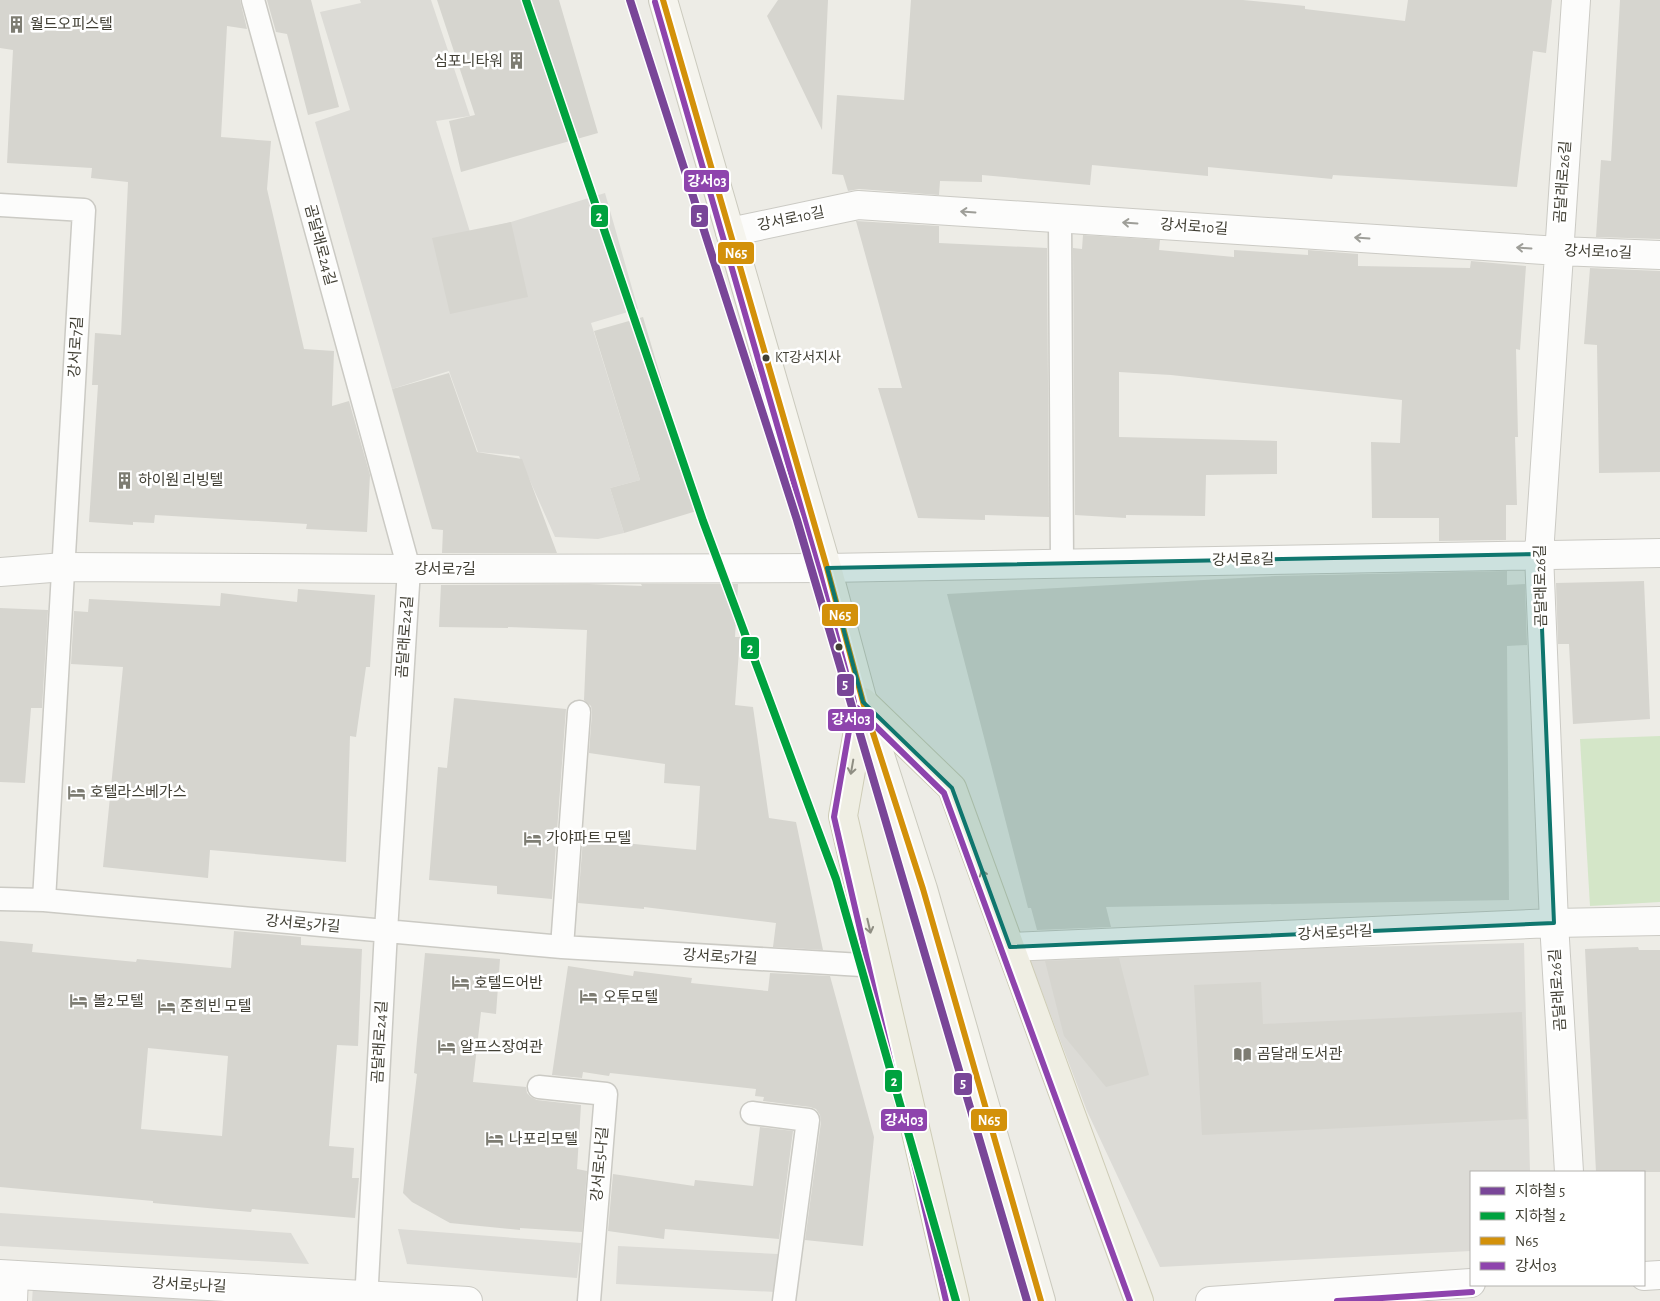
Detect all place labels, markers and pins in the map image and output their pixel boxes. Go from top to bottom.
building icon: 월드오피스텔 [6,14,26,34]
place label: 월드오피스텔 [30,16,113,32]
building icon: 심포니타워 [507,51,527,71]
place label: 심포니타워 [434,53,503,69]
place label: KT강서지사 [775,350,841,365]
marker: KT강서지사 [761,353,771,363]
building icon: 하이원 리빙텔 [114,470,134,490]
place label: 하이원 리빙텔 [138,472,223,488]
unlabelled marker [834,642,844,652]
hotel icon: 호텔라스베가스 [66,782,86,802]
place label: 호텔라스베가스 [90,784,187,800]
hotel icon: 가야파트 모텔 [522,828,542,848]
place label: 가야파트 모텔 [546,830,631,846]
hotel icon: 호텔드어반 [450,973,470,993]
place label: 호텔드어반 [474,975,543,991]
hotel icon: 오투모텔 [579,987,599,1007]
place label: 오투모텔 [603,989,658,1005]
hotel icon: 볼2 모텔 [69,991,89,1011]
place label: 볼2 모텔 [93,993,144,1009]
hotel icon: 준희빈 모텔 [156,996,176,1016]
place label: 준희빈 모텔 [180,998,251,1014]
hotel icon: 알프스장여관 [436,1037,456,1057]
place label: 알프스장여관 [460,1039,543,1055]
library icon: 곰달래 도서관 [1233,1044,1253,1064]
place label: 곰달래 도서관 [1257,1046,1342,1062]
hotel icon: 나포리모텔 [485,1129,505,1149]
place label: 나포리모텔 [509,1131,578,1147]

